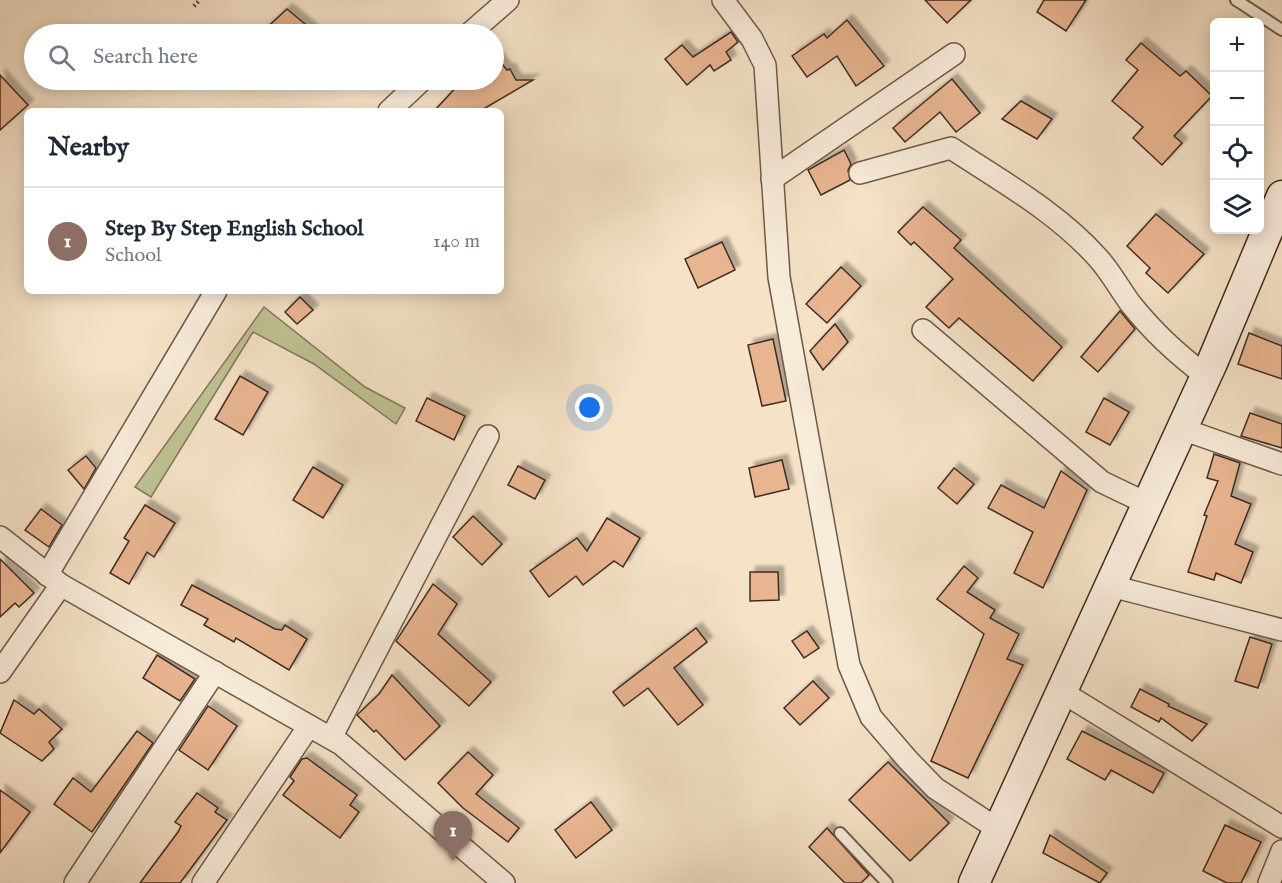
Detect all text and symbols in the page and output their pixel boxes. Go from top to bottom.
map controls [1210,18,1264,234]
button: + [1210,18,1264,72]
search box [24,24,504,90]
icon: search [45,41,78,74]
text: Search here [93,43,198,71]
button: − [1210,72,1264,126]
button: locate [1210,126,1264,180]
text: Nearby [48,131,129,164]
button: layers [1210,180,1264,234]
text: Step By Step English School [105,215,364,243]
text: 1 [64,229,71,254]
text: 140 m [433,229,480,254]
text: School [105,243,161,268]
your location [575,393,604,422]
pin: 1 [434,812,472,861]

